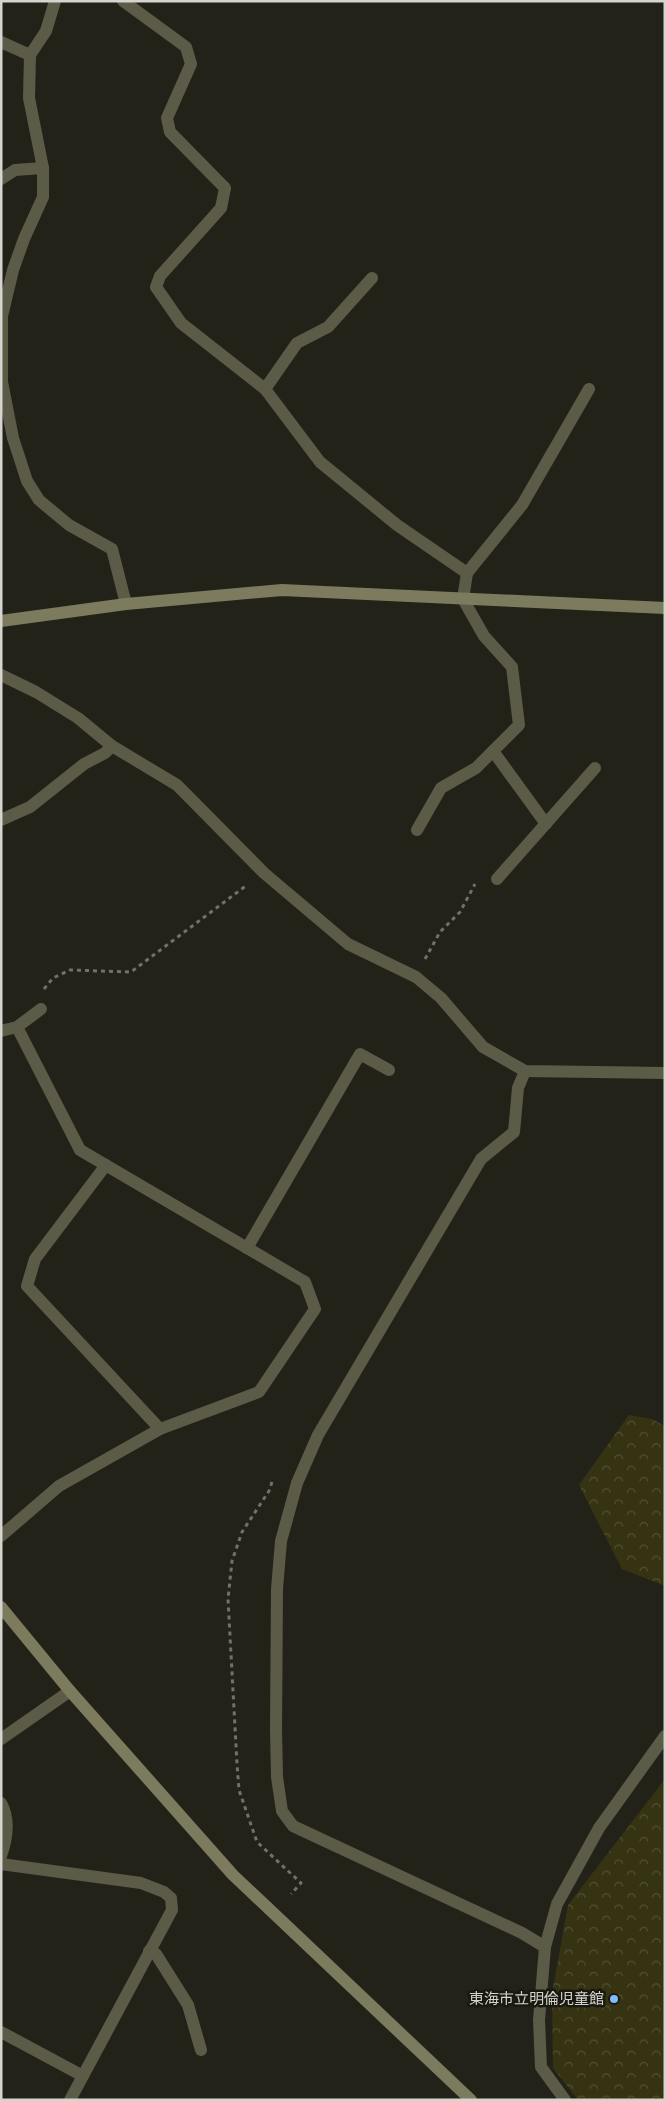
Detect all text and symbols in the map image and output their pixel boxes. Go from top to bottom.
place label: 東海市立明倫児童館 [469,1989,604,2008]
marker: 東海市立明倫児童館 [608,1993,620,2005]

